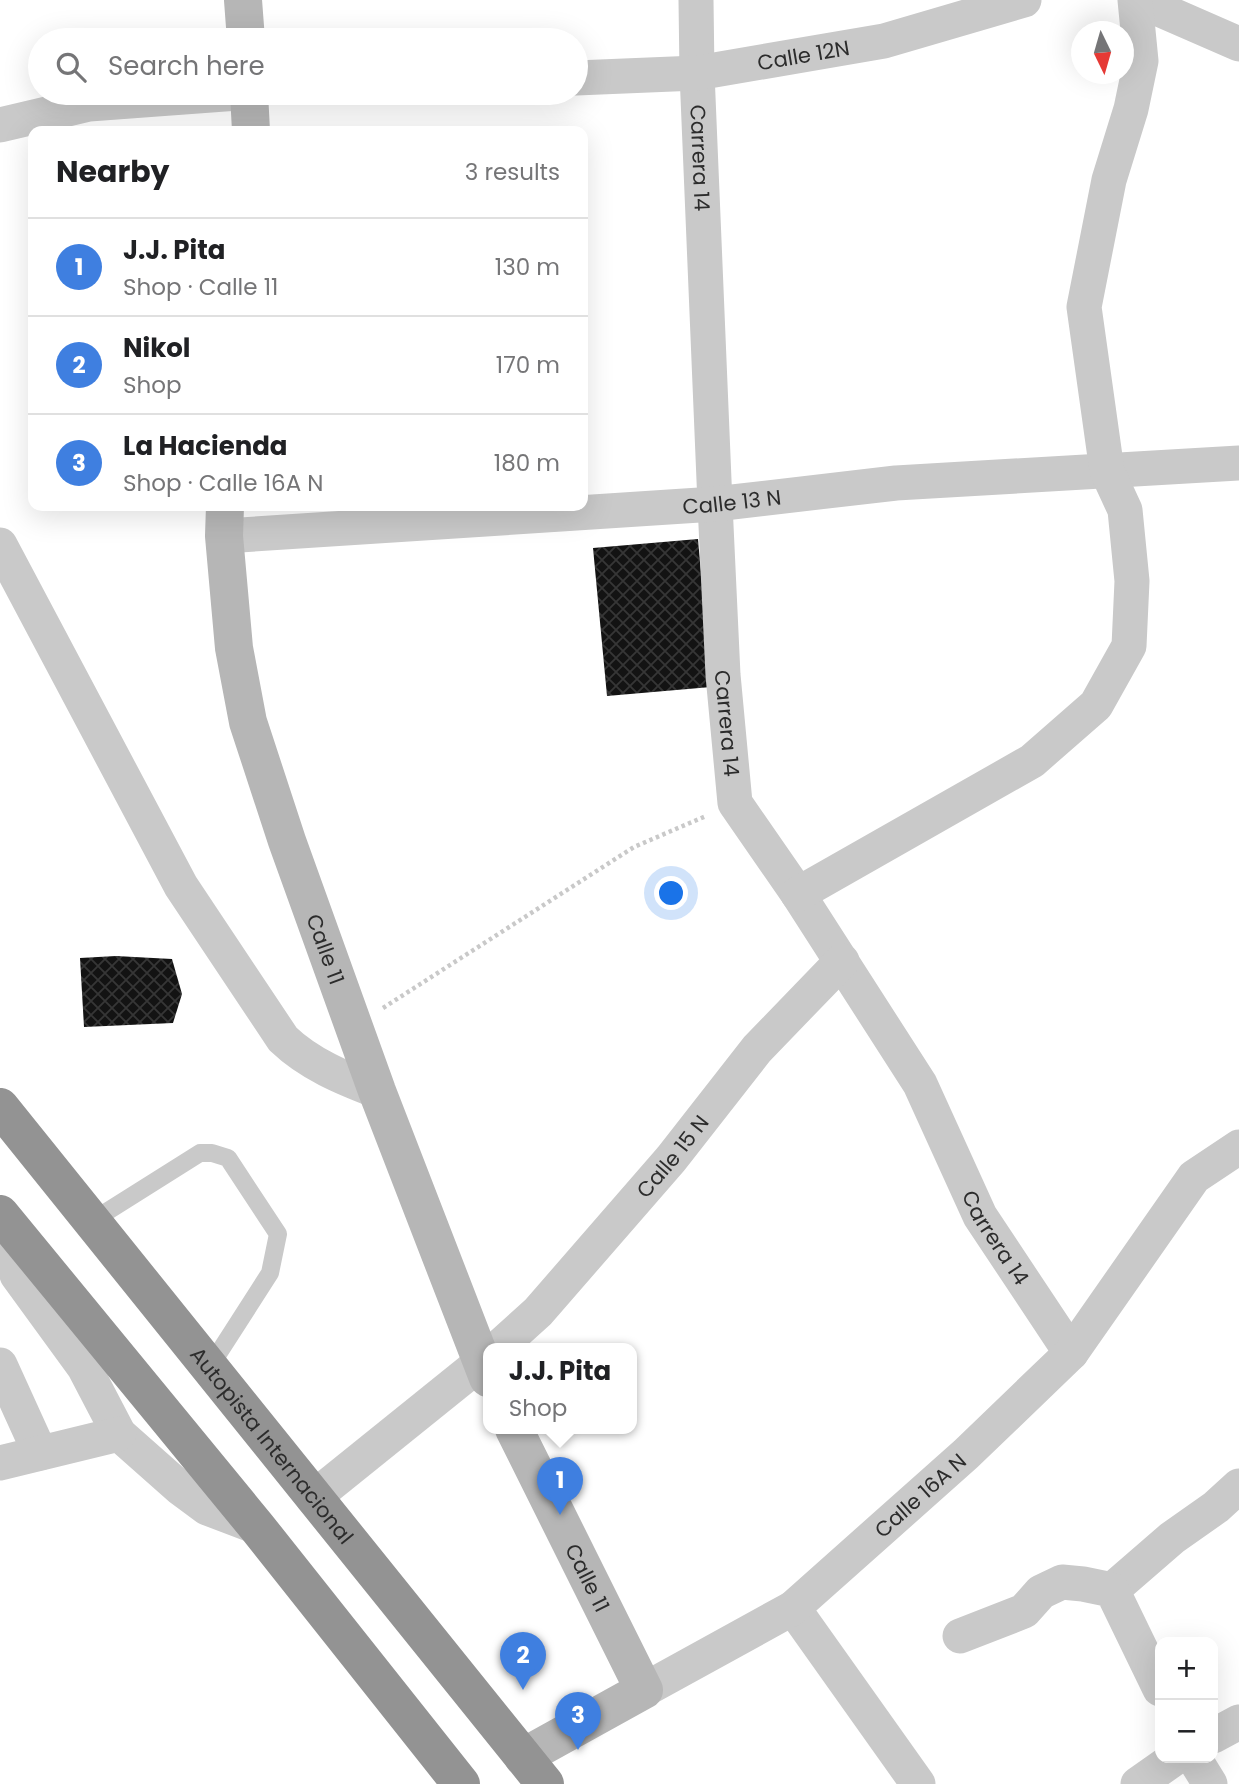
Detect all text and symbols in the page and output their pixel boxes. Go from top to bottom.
north arrow [1071,21,1134,84]
search box [28,28,588,105]
street label: Calle 12N [755,33,852,77]
icon: search [52,48,90,86]
text: Search here [108,48,265,84]
street label: Carrera 14 [684,104,717,212]
text: Nearby [56,150,170,193]
text: 3 results [465,156,560,188]
text: J.J. Pita [123,232,225,268]
text: 1 [75,251,83,283]
text: 130 m [495,251,560,283]
text: Shop · Calle 11 [123,271,278,303]
text: Nikol [123,330,191,366]
text: 2 [72,349,86,381]
text: 170 m [496,349,560,381]
text: Shop [123,369,182,401]
text: La Hacienda [123,428,287,464]
text: 3 [72,447,86,479]
text: 180 m [494,447,560,479]
text: Shop · Calle 16A N [123,467,323,499]
street label: Calle 13 N [682,482,783,521]
street label: Carrera 14 [708,669,747,778]
your location [654,876,688,910]
street label: Calle 11 [300,910,352,988]
street label: Calle 15 N [629,1108,715,1204]
street label: Carrera 14 [956,1185,1036,1290]
street label: Autopista Internacional [184,1340,360,1550]
popup [483,1343,637,1434]
text: J.J. Pita [509,1353,611,1389]
text: Shop [509,1392,567,1424]
street label: Calle 16A N [868,1446,972,1544]
pin: 1 [537,1457,583,1515]
street label: Calle 11 [559,1539,617,1617]
pin: 2 [500,1632,546,1690]
map controls [1155,1637,1218,1763]
button: + [1155,1637,1218,1700]
pin: 3 [555,1692,601,1750]
button: − [1155,1700,1218,1763]

